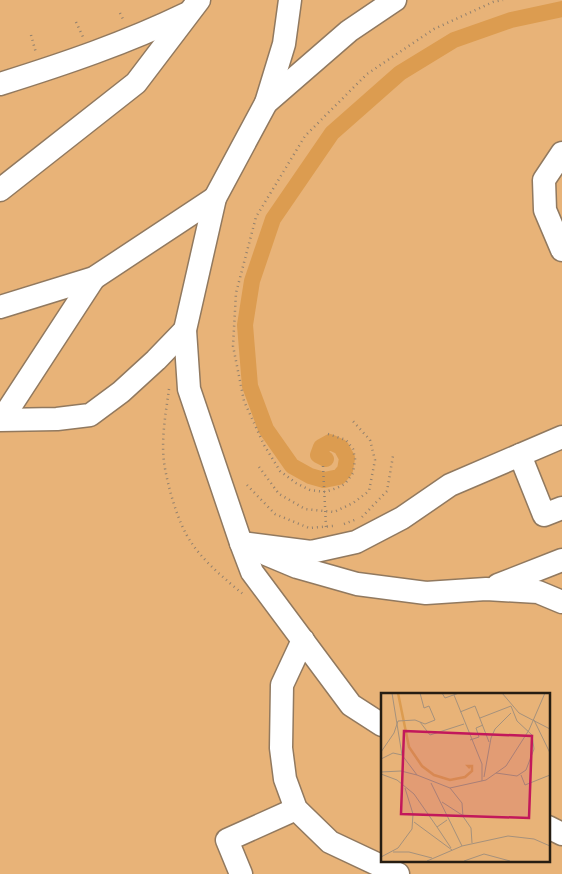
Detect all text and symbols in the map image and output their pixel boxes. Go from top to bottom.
inset map [381,693,550,862]

